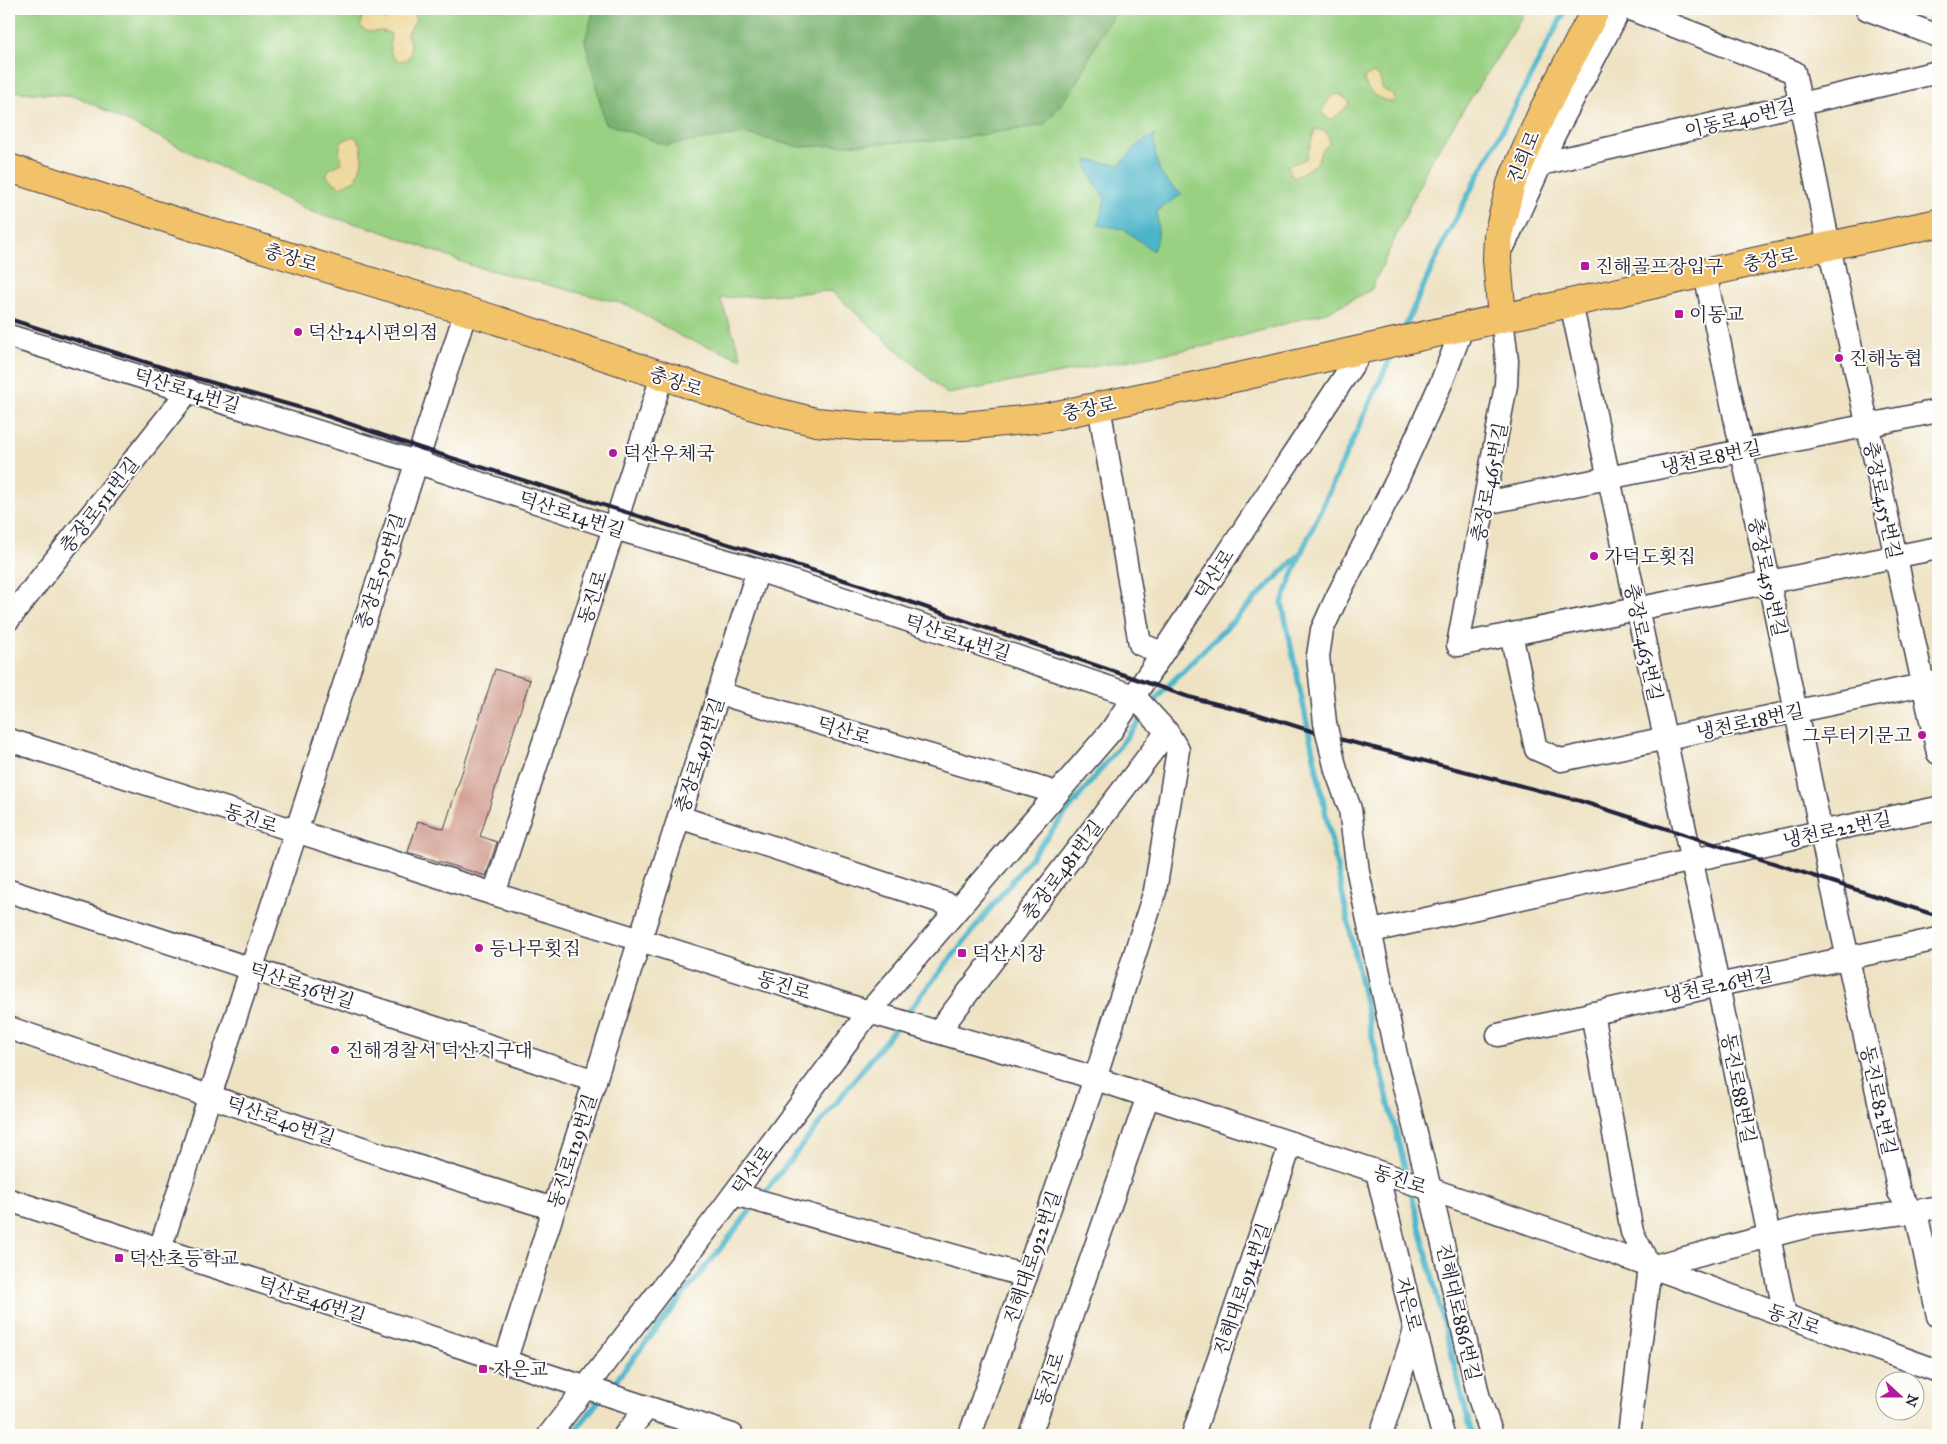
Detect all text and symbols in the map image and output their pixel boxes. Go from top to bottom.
street label: 이동로40번길 [1682,95,1798,142]
street label: 진희로 [1502,127,1545,187]
street label: 충장로 [261,238,321,277]
street label: 충장로 [1741,243,1799,276]
place label: 진해골프장입구 [1595,255,1723,278]
marker: 진해골프장입구 [1579,260,1591,272]
place label: 이동교 [1689,303,1744,326]
marker: 이동교 [1673,308,1685,320]
place label: 덕산24시편의점 [308,321,438,344]
marker: 덕산24시편의점 [292,326,304,338]
place label: 진해농협 [1849,347,1922,370]
marker: 진해농협 [1833,352,1845,364]
street label: 충장로 [646,362,706,401]
street label: 덕산로14번길 [131,363,243,418]
street label: 충장로 [1060,392,1118,425]
street label: 충장로465번길 [1467,421,1512,544]
street label: 냉천로8번길 [1659,436,1763,479]
street label: 충장로455번길 [1859,439,1906,561]
place label: 덕산우체국 [623,442,715,465]
marker: 덕산우체국 [607,447,619,459]
street label: 충장로511번길 [55,453,144,558]
street label: 덕산로14번길 [516,487,628,542]
street label: 충장로505번길 [351,510,410,632]
street label: 충장로459번길 [1744,515,1791,639]
street label: 덕산로 [1190,545,1239,604]
place label: 가덕도횟집 [1604,545,1696,568]
marker: 가덕도횟집 [1588,550,1600,562]
street label: 동진로 [573,567,612,627]
street label: 충장로463번길 [1620,581,1667,703]
street label: 덕산로14번길 [902,610,1014,665]
street label: 충장로491번길 [670,695,729,816]
street label: 냉천로18번길 [1694,699,1806,744]
street label: 덕산로 [814,711,874,750]
place label: 그루터기문고 [1802,724,1912,747]
marker: 그루터기문고 [1916,729,1928,741]
street label: 동진로 [221,799,281,838]
street label: 냉천로22번길 [1781,807,1894,852]
street label: 충장로481번길 [1017,815,1108,925]
place label: 등나무횟집 [489,937,581,960]
marker: 등나무횟집 [473,942,485,954]
place label: 덕산시장 [972,942,1046,965]
marker: 덕산시장 [956,947,968,959]
street label: 덕산로36번길 [246,958,357,1013]
street label: 냉천로26번길 [1661,963,1775,1008]
street label: 동진로 [754,966,814,1005]
street label: 동진로88번길 [1717,1031,1760,1145]
place label: 진해경찰서 덕산지구대 [345,1039,533,1062]
street label: 동진로82번길 [1856,1043,1901,1157]
marker: 진해경찰서 덕산지구대 [329,1044,341,1056]
street label: 덕산로40번길 [223,1091,338,1150]
street label: 동진로129번길 [543,1091,602,1211]
street label: 덕산로 [727,1141,778,1199]
street label: 동진로 [1370,1160,1430,1199]
street label: 진해대로922번길 [999,1188,1066,1327]
street label: 진해대로914번길 [1209,1220,1276,1358]
street label: 진해대로886번길 [1432,1241,1485,1383]
place label: 덕산초등학교 [129,1247,239,1270]
marker: 덕산초등학교 [113,1252,125,1264]
street label: 덕산로46번길 [255,1271,369,1328]
street label: 자은로 [1391,1275,1426,1334]
street label: 동진로 [1764,1299,1824,1340]
street label: 동진로 [1030,1349,1069,1409]
place label: 자은교 [493,1358,548,1381]
marker: 자은교 [477,1363,489,1375]
north arrow [1874,1372,1924,1422]
text: N [1902,1392,1922,1409]

